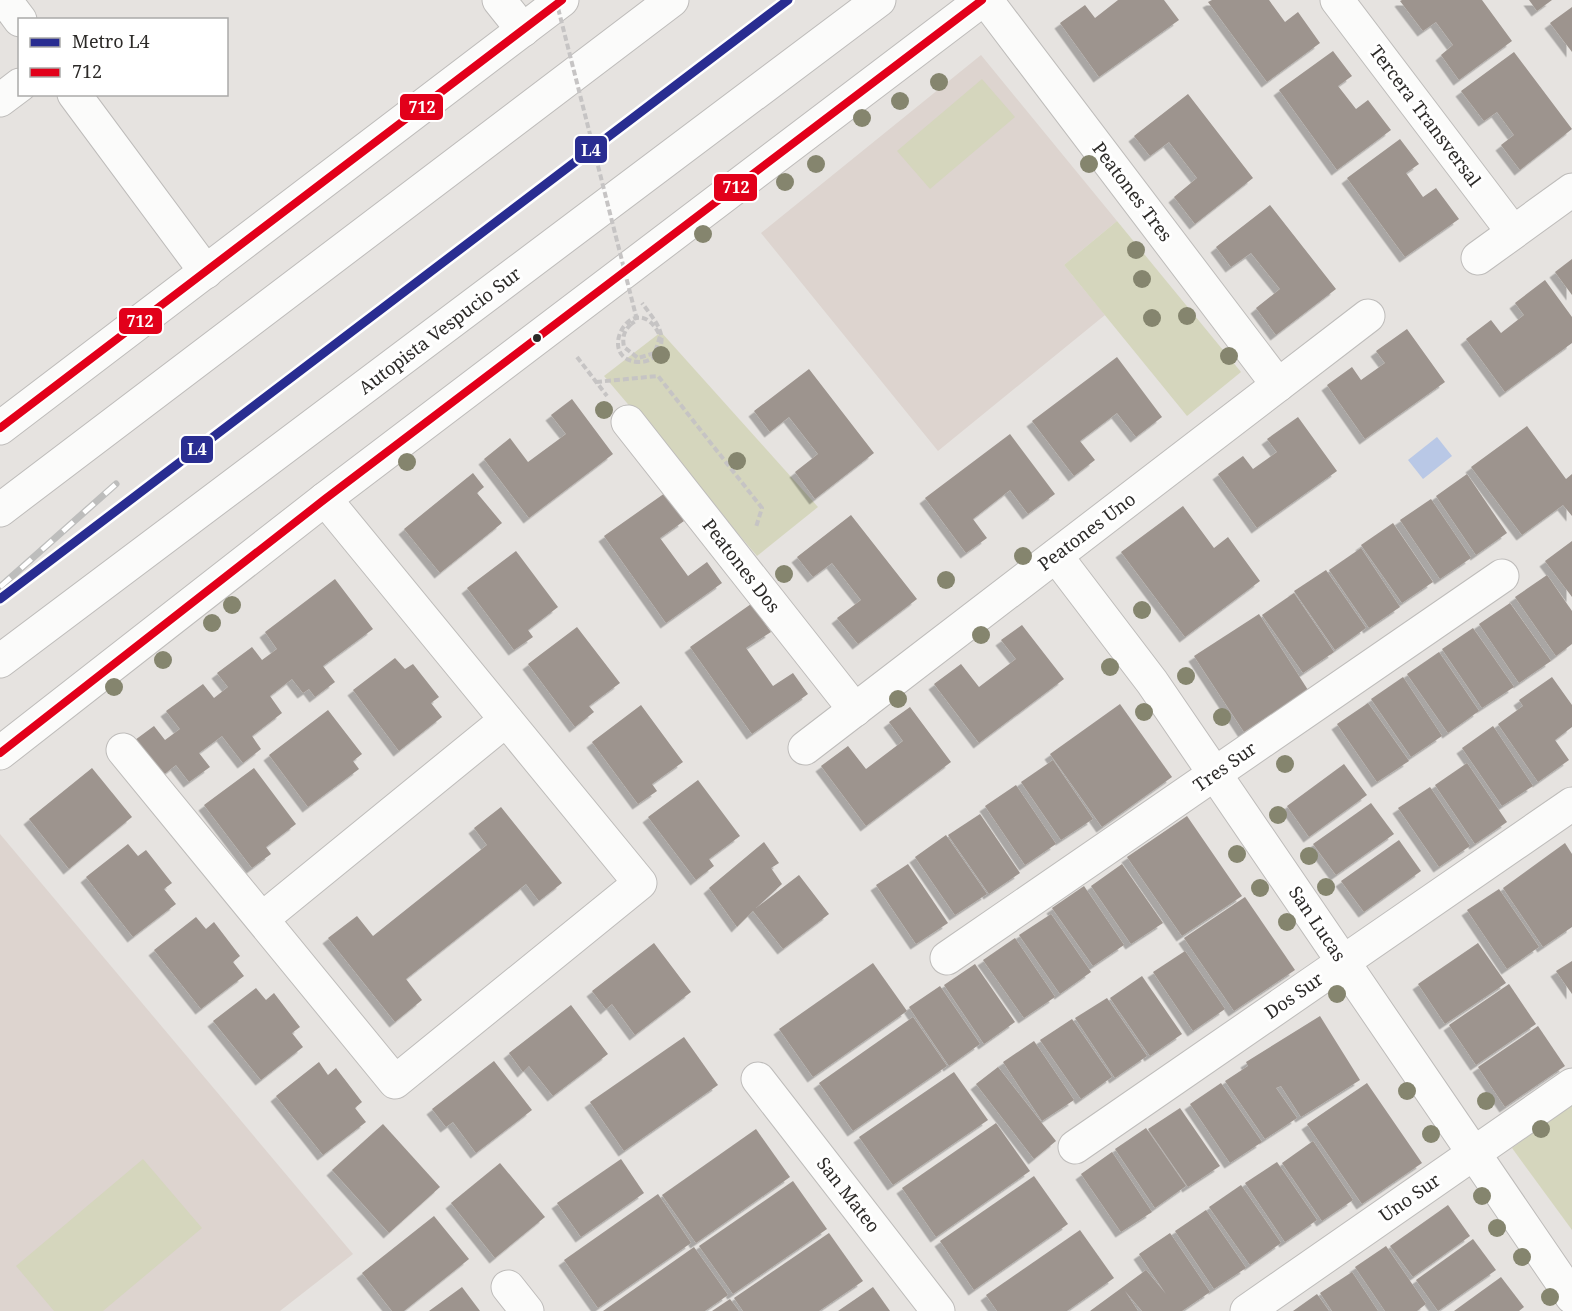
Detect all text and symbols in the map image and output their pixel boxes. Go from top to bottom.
legend [18,18,228,96]
text: Metro L4 [72,29,150,53]
street label: Tercera Transversal [1365,40,1487,191]
text: 712 [72,59,102,83]
line badge: 712 [399,93,444,121]
text: 712 [408,96,436,118]
line badge: L4 [574,135,608,164]
street label: Peatones Tres [1088,137,1178,246]
text: L4 [581,139,601,161]
line badge: 712 [713,173,758,202]
text: 712 [722,176,750,198]
street label: Autopista Vespucio Sur [353,261,526,399]
line badge: 712 [118,307,163,335]
text: 712 [126,310,154,332]
unlabelled marker [531,332,543,344]
line badge: L4 [180,435,214,464]
text: L4 [187,438,207,460]
street label: Peatones Uno [1033,487,1140,576]
street label: Peatones Dos [698,513,786,617]
street label: Tres Sur [1188,736,1261,797]
street label: San Lucas [1284,881,1352,966]
street label: Dos Sur [1260,966,1328,1024]
street label: San Mateo [812,1152,886,1237]
street label: Uno Sur [1374,1167,1445,1227]

